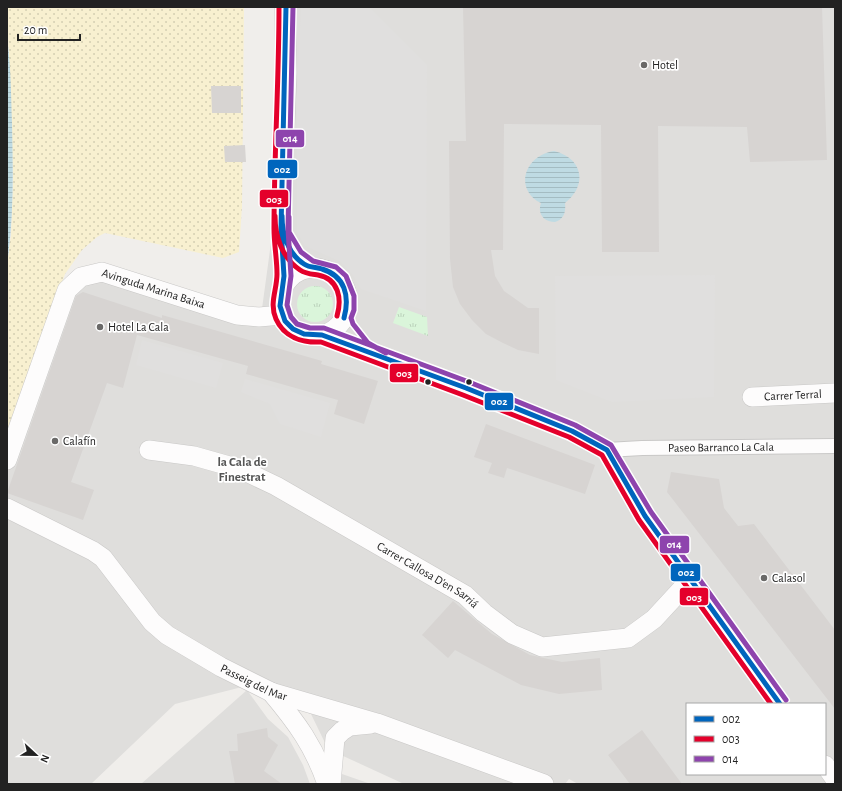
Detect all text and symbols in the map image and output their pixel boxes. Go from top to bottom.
scale bar [18,16,80,42]
text: 20 m [24,24,47,36]
place label: Hotel [652,59,678,71]
marker: Hotel [639,60,649,70]
line badge: 014 [275,129,305,148]
text: 014 [282,133,298,144]
line badge: 002 [267,159,298,179]
text: 002 [274,164,290,175]
line badge: 003 [259,189,289,208]
text: 003 [266,194,282,205]
street label: Avinguda Marina Baixa [100,266,207,311]
place label: Hotel La Cala [108,321,169,333]
marker: Hotel La Cala [95,322,105,332]
line badge: 003 [389,363,419,383]
text: 003 [396,368,412,379]
unlabelled marker [423,377,433,387]
unlabelled marker [464,377,474,387]
street label: Carrer Terral [764,388,822,402]
line badge: 002 [484,392,514,411]
text: 002 [491,396,507,407]
place label: Calafín [63,435,96,447]
marker: Calafín [50,436,60,446]
street label: Paseo Barranco La Cala [668,441,774,454]
district label: la Cala de Finestrat [217,456,267,484]
line badge: 014 [659,535,690,554]
text: 014 [666,539,682,550]
street label: Carrer Callosa D'en Sarriá [375,540,481,611]
line badge: 002 [670,563,701,582]
text: 002 [678,567,694,578]
place label: Calasol [772,572,806,584]
marker: Calasol [759,573,769,583]
line badge: 003 [679,587,709,606]
text: 003 [686,592,702,603]
street label: Passeig del Mar [219,662,289,702]
legend [686,703,826,775]
text: 002 [722,713,741,725]
text: 003 [722,733,740,745]
north arrow [16,735,56,775]
text: N [38,753,51,764]
text: 014 [722,753,738,765]

